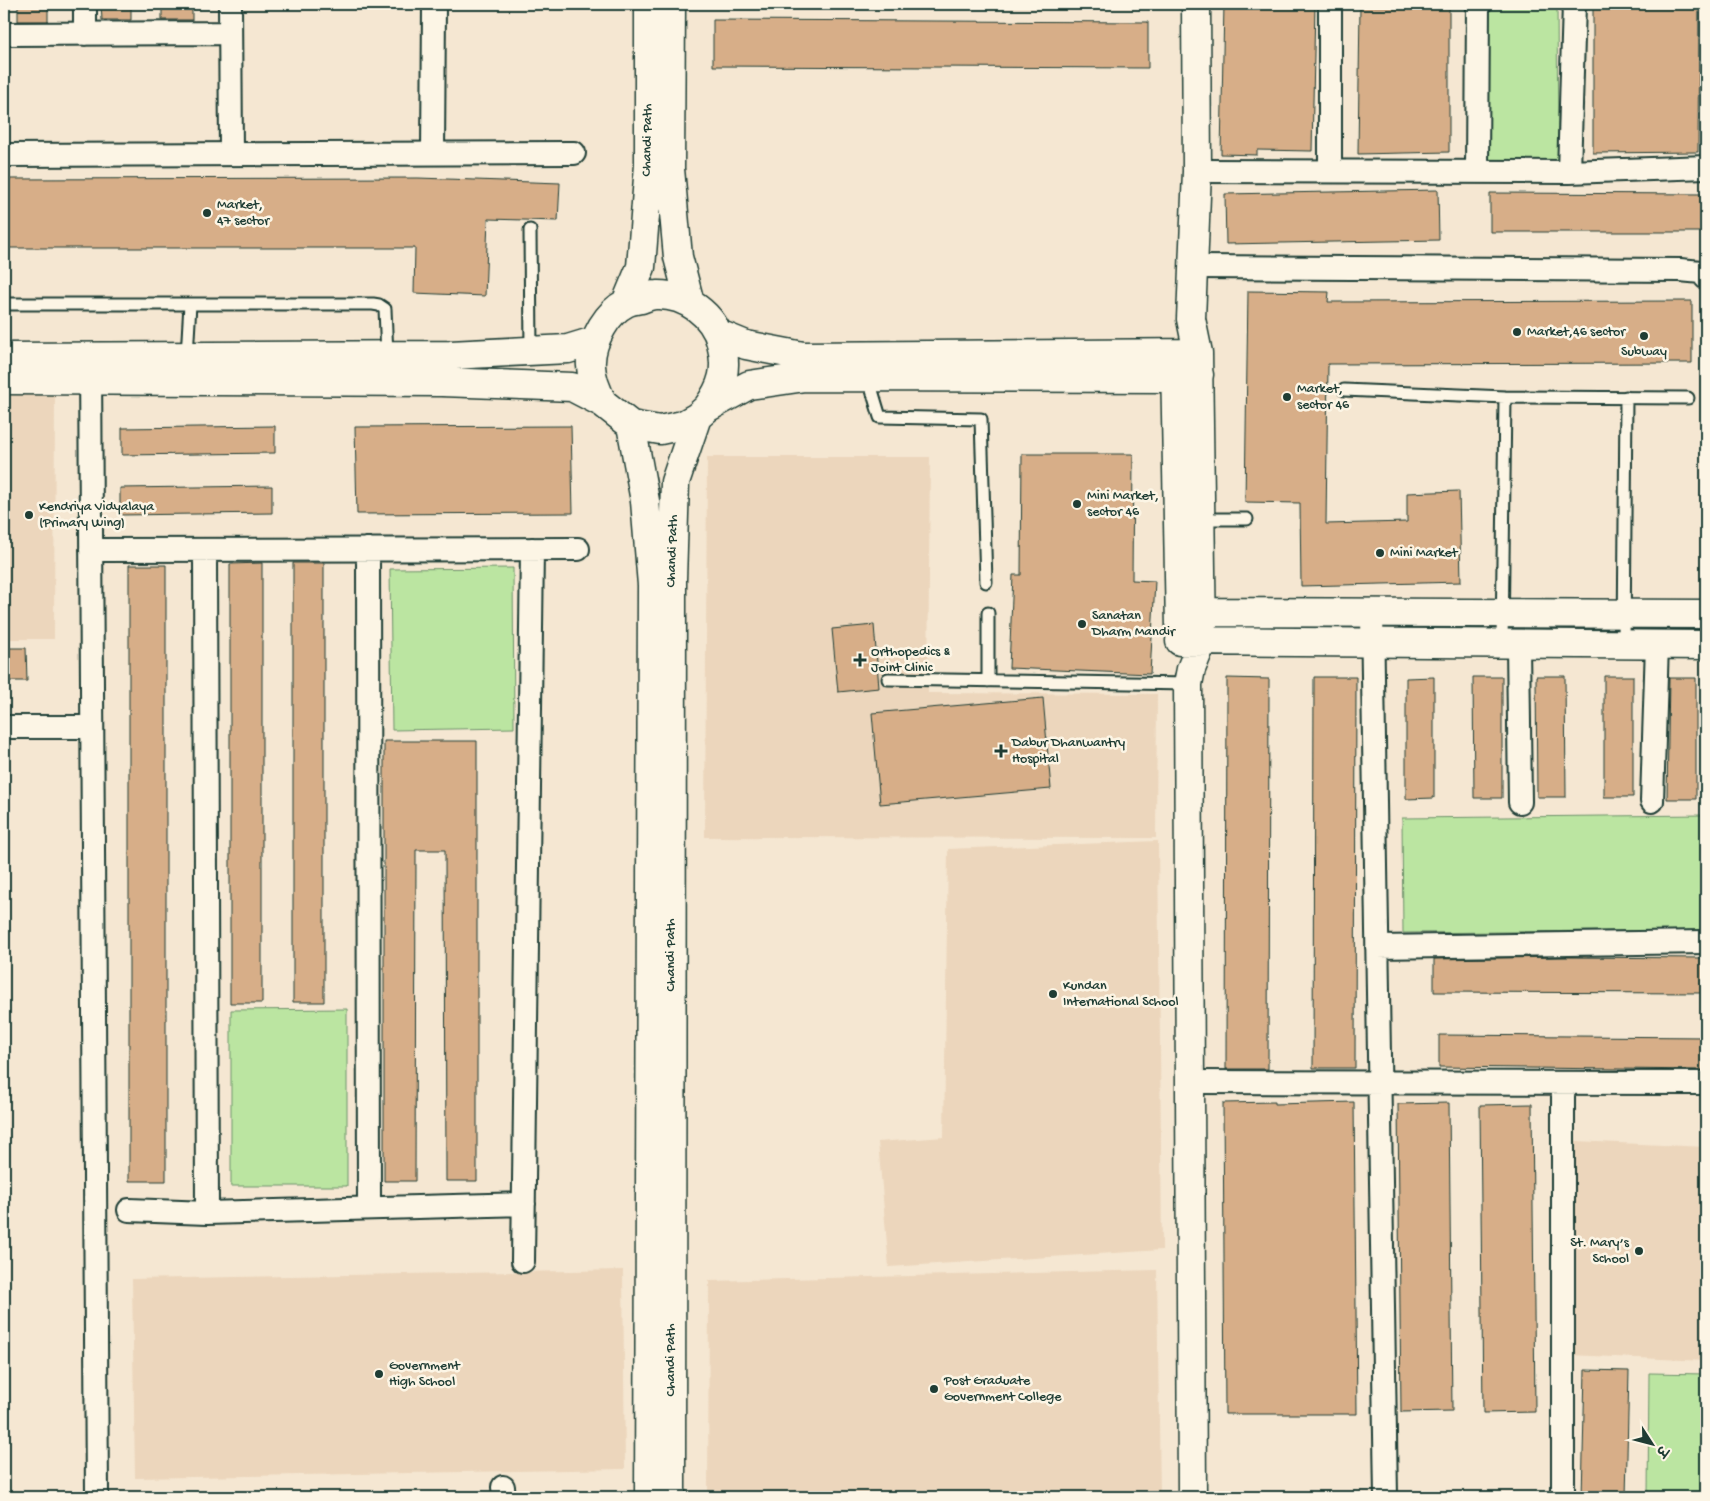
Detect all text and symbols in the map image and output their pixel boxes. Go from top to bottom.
street label: Chandi Path [639,103,657,177]
place label: Market, 47 sector [217,197,270,230]
marker: Market, 47 sector [201,207,213,219]
place label: Market,46 sector [1527,324,1626,341]
marker: Market,46 sector [1511,326,1523,338]
marker: Subway [1638,330,1650,342]
place label: Subway [1621,344,1667,361]
place label: Market, sector 46 [1297,381,1350,414]
marker: Market, sector 46 [1281,391,1293,403]
place label: Mini Market, sector 46 [1087,488,1159,521]
marker: Mini Market, sector 46 [1071,498,1083,510]
place label: Kendriya Vidyalaya (Primary Wing) [39,499,155,532]
marker: Kendriya Vidyalaya (Primary Wing) [23,509,35,521]
street label: Chandi Path [663,514,683,588]
place label: Mini Market [1390,545,1459,562]
marker: Mini Market [1374,547,1386,559]
place label: Sanatan Dharm Mandir [1091,608,1176,641]
marker: Sanatan Dharm Mandir [1076,618,1088,630]
place label: Orthopedics & Joint Clinic [871,644,950,677]
marker: Orthopedics & Joint Clinic [853,653,867,667]
place label: Dabur Dhanwantry Hospital [1011,735,1125,768]
marker: Dabur Dhanwantry Hospital [994,744,1008,758]
street label: Chandi Path [663,918,680,991]
place label: Kundan International School [1063,978,1179,1011]
marker: Kundan International School [1047,988,1059,1000]
place label: St. Mary’s School [1570,1235,1630,1268]
marker: St. Mary’s School [1633,1245,1645,1257]
street label: Chandi Path [663,1323,680,1396]
place label: Government High School [389,1358,461,1391]
marker: Government High School [373,1368,385,1380]
place label: Post Graduate Government College [943,1373,1062,1406]
marker: Post Graduate Government College [928,1383,940,1395]
north arrow [1628,1418,1678,1468]
text: उ [1650,1440,1671,1460]

